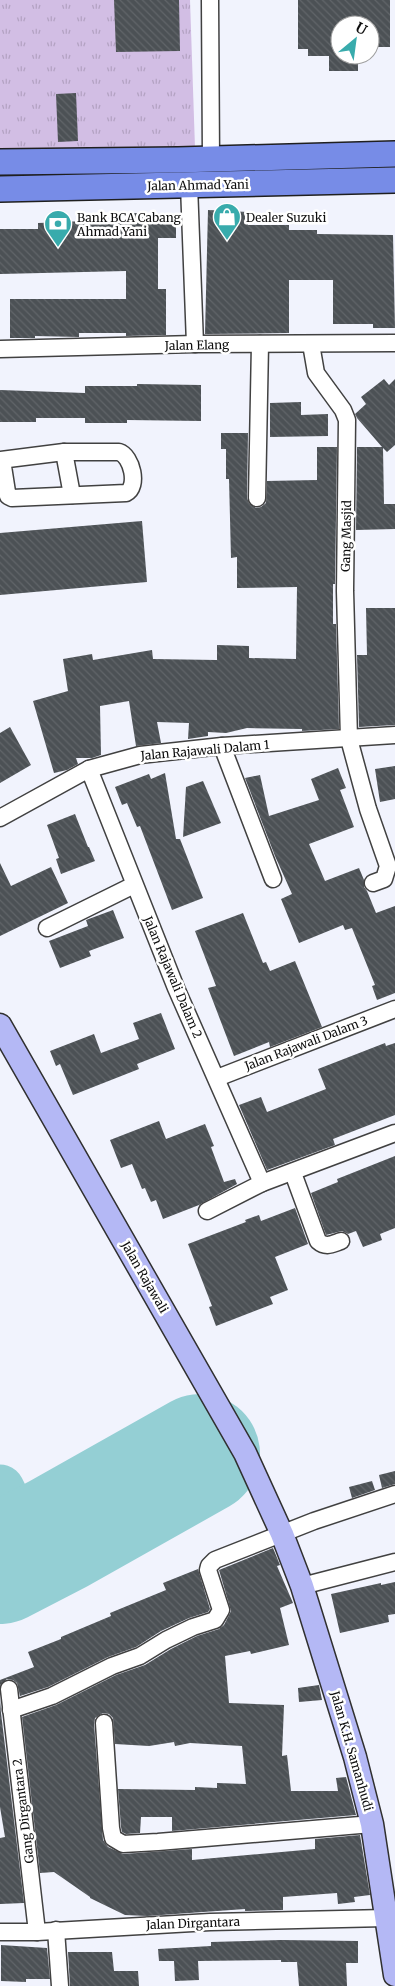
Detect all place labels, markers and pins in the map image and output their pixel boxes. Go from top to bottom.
shop icon: Dealer Suzuki [212,202,242,241]
bank icon: Bank BCA Cabang Ahmad Yani [43,209,73,248]
place label: Bank BCA Cabang Ahmad Yani [76,210,182,239]
place label: Dealer Suzuki [246,210,326,225]

